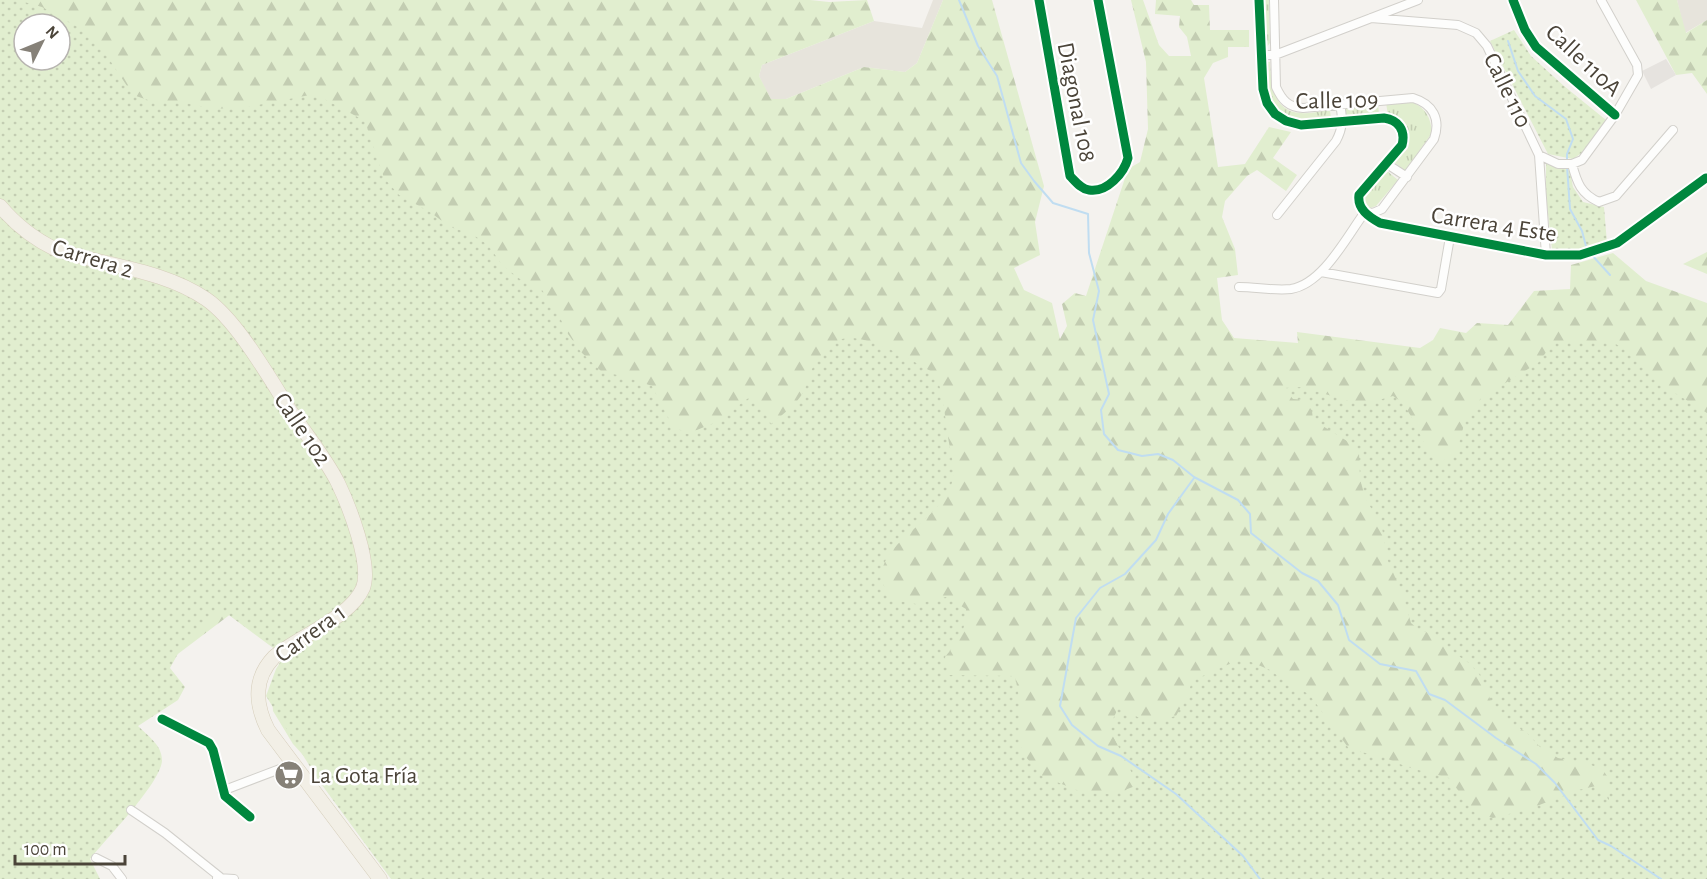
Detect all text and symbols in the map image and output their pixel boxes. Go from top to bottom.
north arrow [12,12,72,72]
street label: Calle 110A [1541,20,1626,101]
text: N [43,23,62,42]
street label: Diagonal 108 [1053,40,1099,164]
street label: Calle 110 [1479,49,1535,131]
street label: Calle 109 [1295,88,1379,114]
street label: Carrera 4 Este [1429,203,1558,247]
street label: Carrera 2 [49,235,136,283]
street label: Calle 102 [269,389,335,470]
street label: Carrera 1 [271,600,350,667]
supermarket icon: La Gota Fría [273,759,305,791]
place label: La Gota Fría [310,764,418,788]
scale bar [15,828,124,866]
text: 100 m [24,841,67,859]

